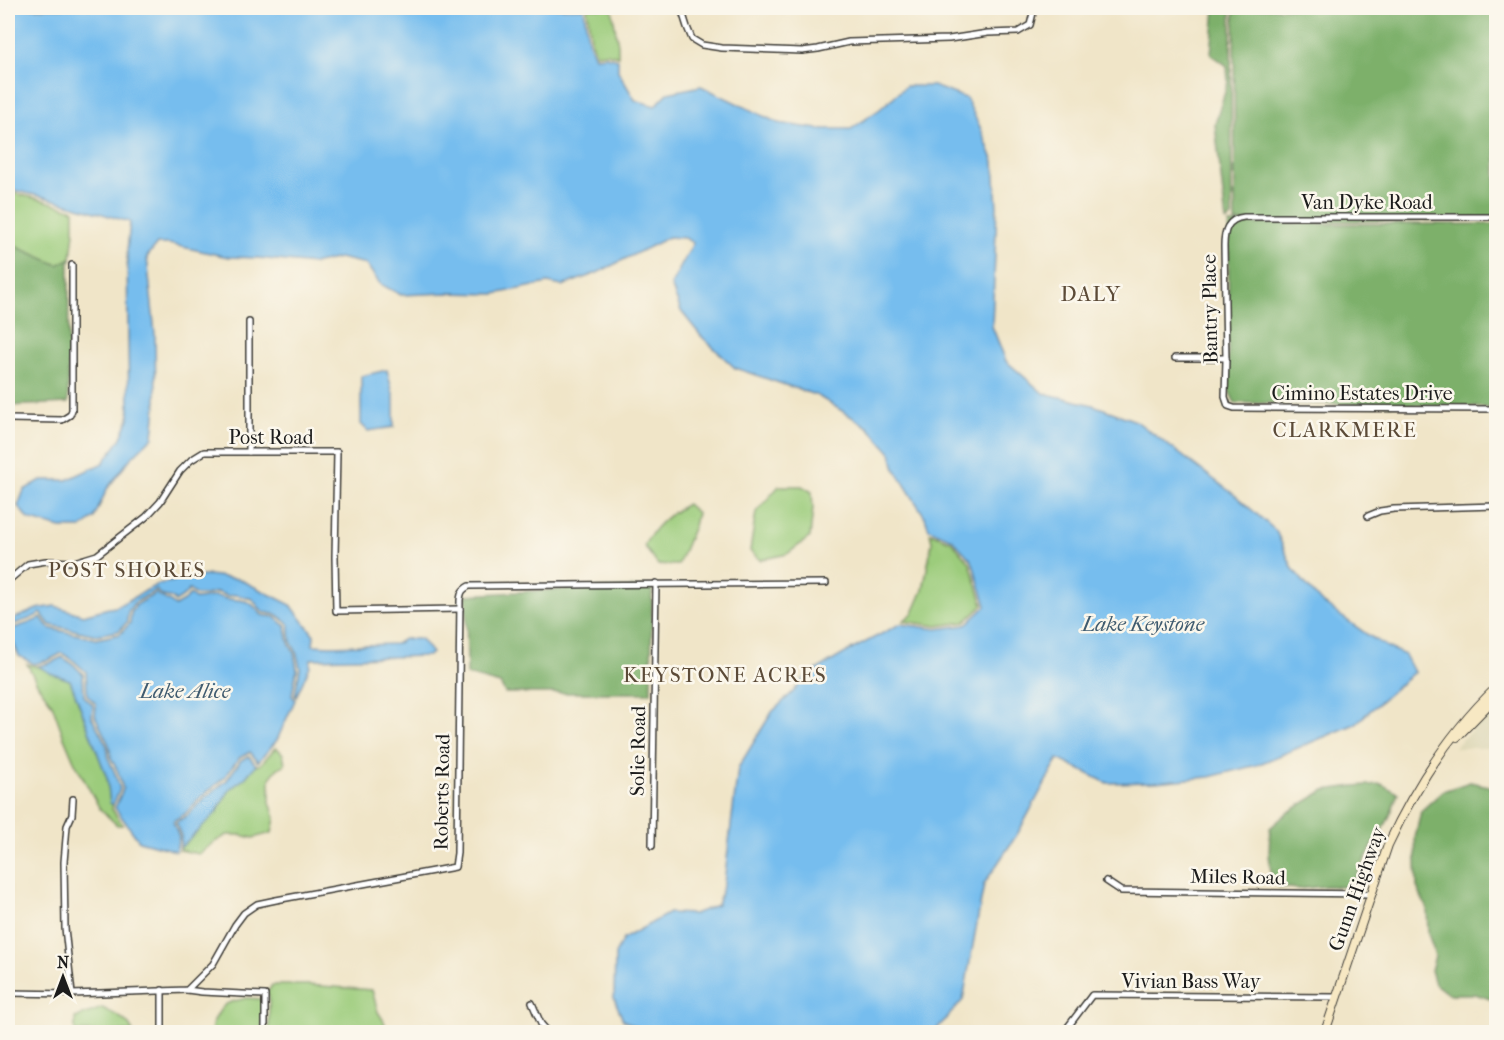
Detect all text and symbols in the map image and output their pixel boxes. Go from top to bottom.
street label: Van Dyke Road [1300,191,1434,214]
street label: Bantry Place [1198,254,1222,364]
district label: DALY [1060,282,1122,306]
street label: Cimino Estates Drive [1271,382,1453,405]
district label: CLARKMERE [1273,418,1417,442]
street label: Post Road [228,426,315,449]
district label: POST SHORES [48,558,206,582]
water label: Lake Keystone [1080,612,1205,636]
district label: KEYSTONE ACRES [623,663,827,687]
water label: Lake Alice [138,679,231,703]
street label: Solie Road [626,705,650,796]
street label: Roberts Road [429,732,455,851]
street label: Gunn Highway [1324,823,1391,954]
street label: Miles Road [1190,865,1287,889]
north arrow [33,947,93,1007]
text: N [57,953,70,972]
street label: Vivian Bass Way [1121,970,1262,993]

